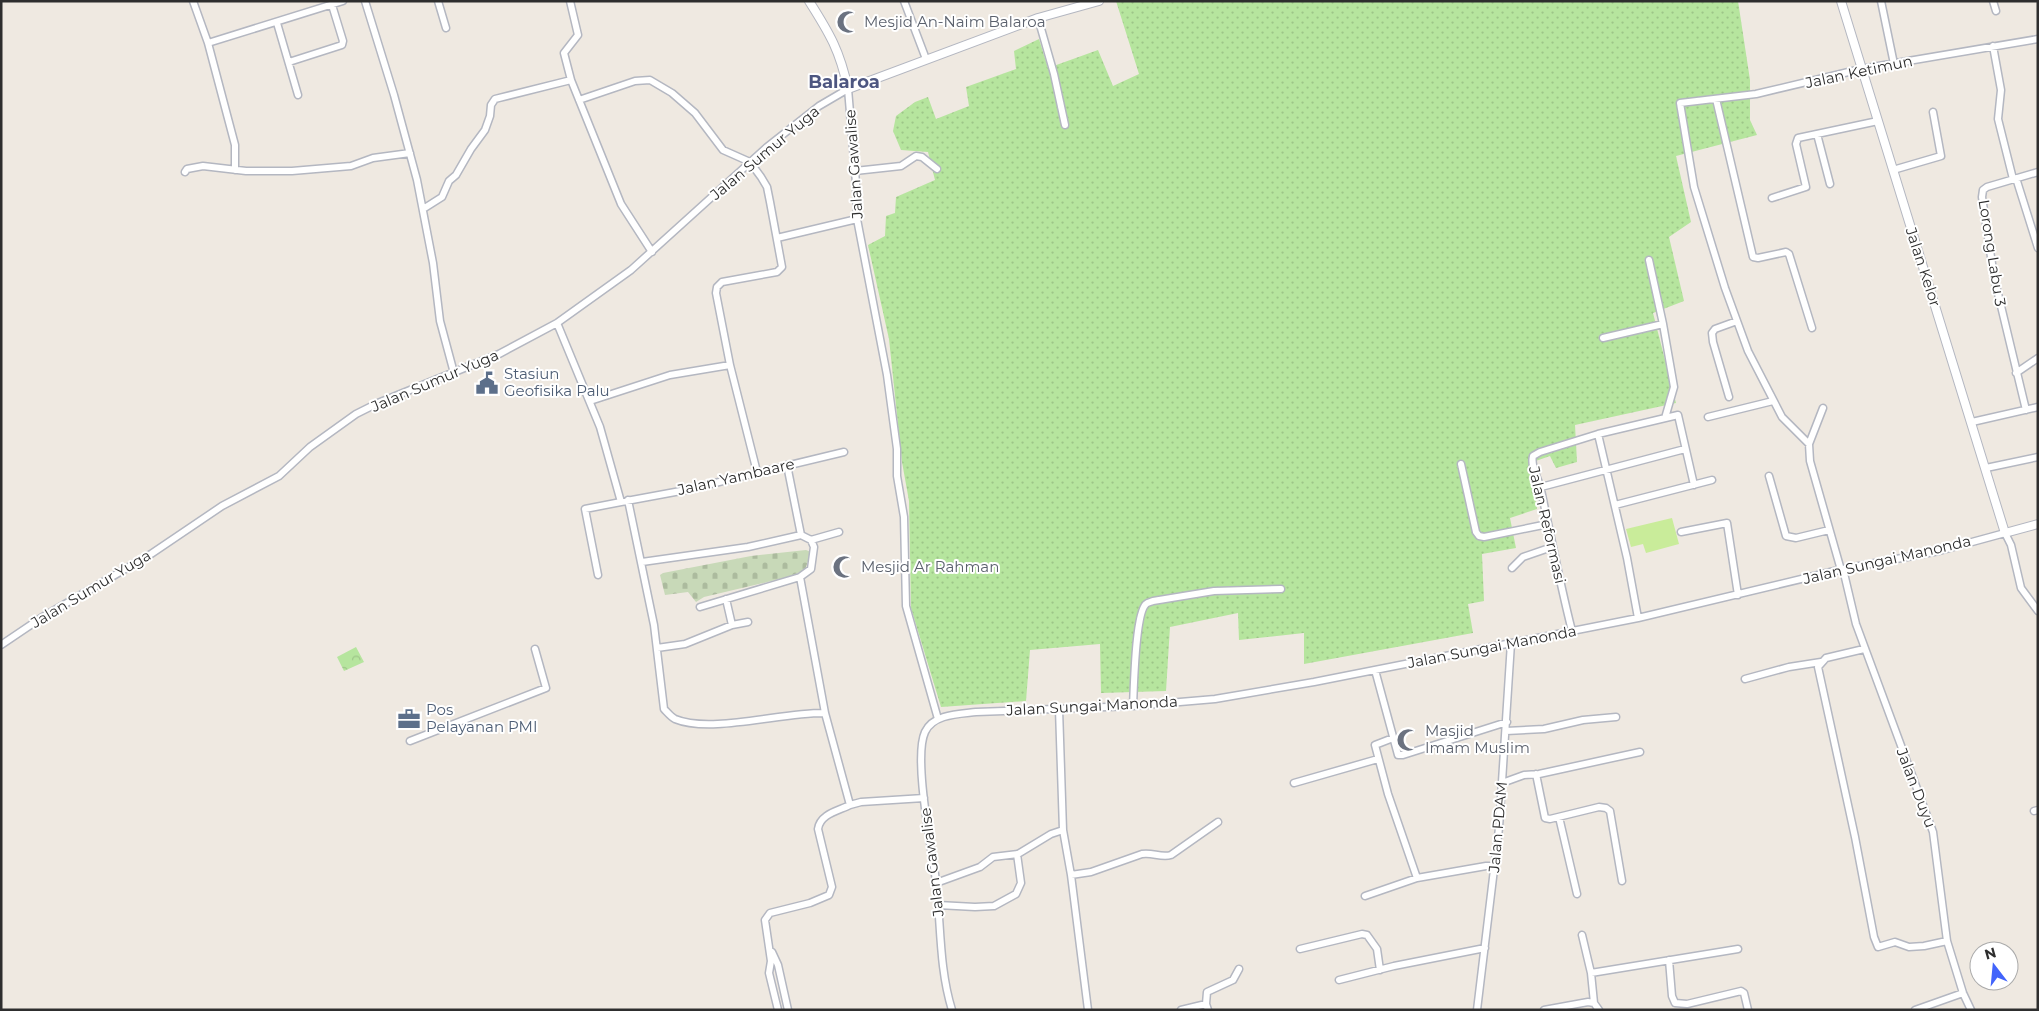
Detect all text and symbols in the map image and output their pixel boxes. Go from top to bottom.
mosque icon: Mesjid An-Naim Balaroa [835,9,861,35]
place label: Mesjid An-Naim Balaroa [864,12,1046,31]
street label: Jalan Ketimun [1803,51,1914,92]
district label: Balaroa [808,71,880,93]
street label: Jalan Sumur Yuga [705,101,823,204]
street label: Jalan Gawalise [840,109,867,220]
street label: Lorong Labu 3 [1975,198,2010,308]
street label: Jalan Kelor [1901,224,1945,309]
street label: Jalan Sumur Yuga [367,345,501,416]
place label: Stasiun Geofisika Palu [504,364,610,400]
public building icon: Stasiun Geofisika Palu [474,370,500,396]
street label: Jalan Yambaare [675,454,796,499]
street label: Jalan Reformasi [1525,464,1570,585]
street label: Jalan Sungai Manonda [1800,531,1973,588]
street label: Jalan Sumur Yuga [26,545,154,632]
mosque icon: Mesjid Ar Rahman [831,554,857,580]
place label: Mesjid Ar Rahman [861,557,999,576]
street label: Jalan Sungai Manonda [1405,621,1578,672]
street label: Jalan Sungai Manonda [1005,692,1178,720]
place label: Pos Pelayanan PMI [426,700,537,736]
office icon: Pos Pelayanan PMI [396,706,422,732]
place label: Masjid Imam Muslim [1425,721,1530,757]
mosque icon: Masjid Imam Muslim [1395,727,1421,753]
street label: Jalan Duyu [1892,744,1940,830]
street label: Jalan PDAM [1484,781,1511,874]
street label: Jalan Gawalise [915,806,948,919]
north arrow [1969,941,2019,991]
text: N [1982,943,1998,964]

